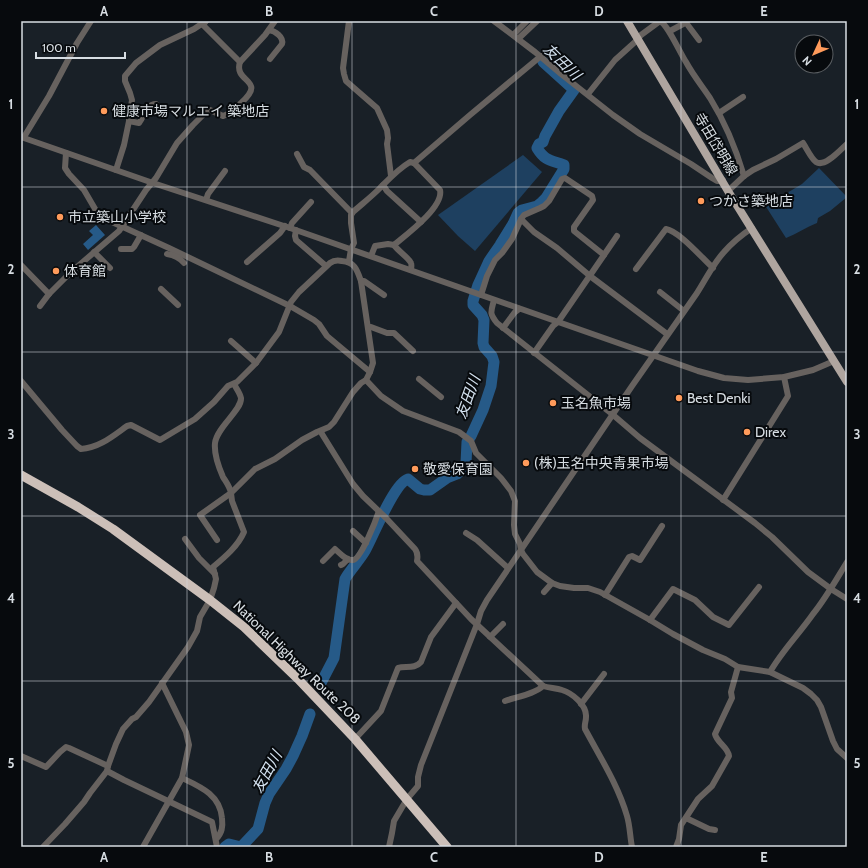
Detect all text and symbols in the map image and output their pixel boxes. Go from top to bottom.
text: A [100,3,109,19]
text: B [265,3,273,19]
text: C [430,3,438,19]
text: D [594,3,604,19]
text: E [760,3,768,19]
scale bar [36,34,125,60]
north arrow [794,34,834,74]
text: 100 m [42,40,76,55]
water label: 友田川 [540,40,586,85]
text: N [799,53,815,69]
text: 1 [9,96,13,112]
text: 1 [855,96,859,112]
place label: 健康市場マルエイ 築地店 [112,102,269,120]
marker: 健康市場マルエイ 築地店 [99,106,109,116]
street label: 寺田岱明線 [690,109,742,179]
place label: つかさ築地店 [709,192,793,210]
marker: つかさ築地店 [696,196,706,206]
place label: 市立築山小学校 [68,208,166,226]
marker: 市立築山小学校 [55,212,65,222]
text: 2 [8,261,15,277]
text: 2 [854,261,861,277]
place label: 体育館 [64,262,106,280]
marker: 体育館 [51,266,61,276]
water label: 友田川 [452,371,485,421]
place label: Best Denki [687,389,751,407]
marker: Best Denki [674,393,684,403]
place label: 玉名魚市場 [561,394,631,412]
marker: 玉名魚市場 [548,398,558,408]
place label: Direx [755,423,786,441]
text: 3 [7,426,15,442]
text: 3 [853,426,861,442]
marker: Direx [742,427,752,437]
place label: (株)玉名中央青果市場 [534,454,669,472]
marker: (株)玉名中央青果市場 [521,458,531,468]
place label: 敬愛保育園 [423,460,493,478]
marker: 敬愛保育園 [410,464,420,474]
text: 4 [7,590,15,606]
text: 4 [853,590,861,606]
street label: National Highway Route 208 [229,596,365,728]
water label: 友田川 [248,746,287,796]
text: 5 [8,755,15,771]
text: 5 [854,755,861,771]
text: A [100,849,109,865]
text: B [265,849,273,865]
text: C [430,849,438,865]
text: D [594,849,604,865]
text: E [760,849,768,865]

